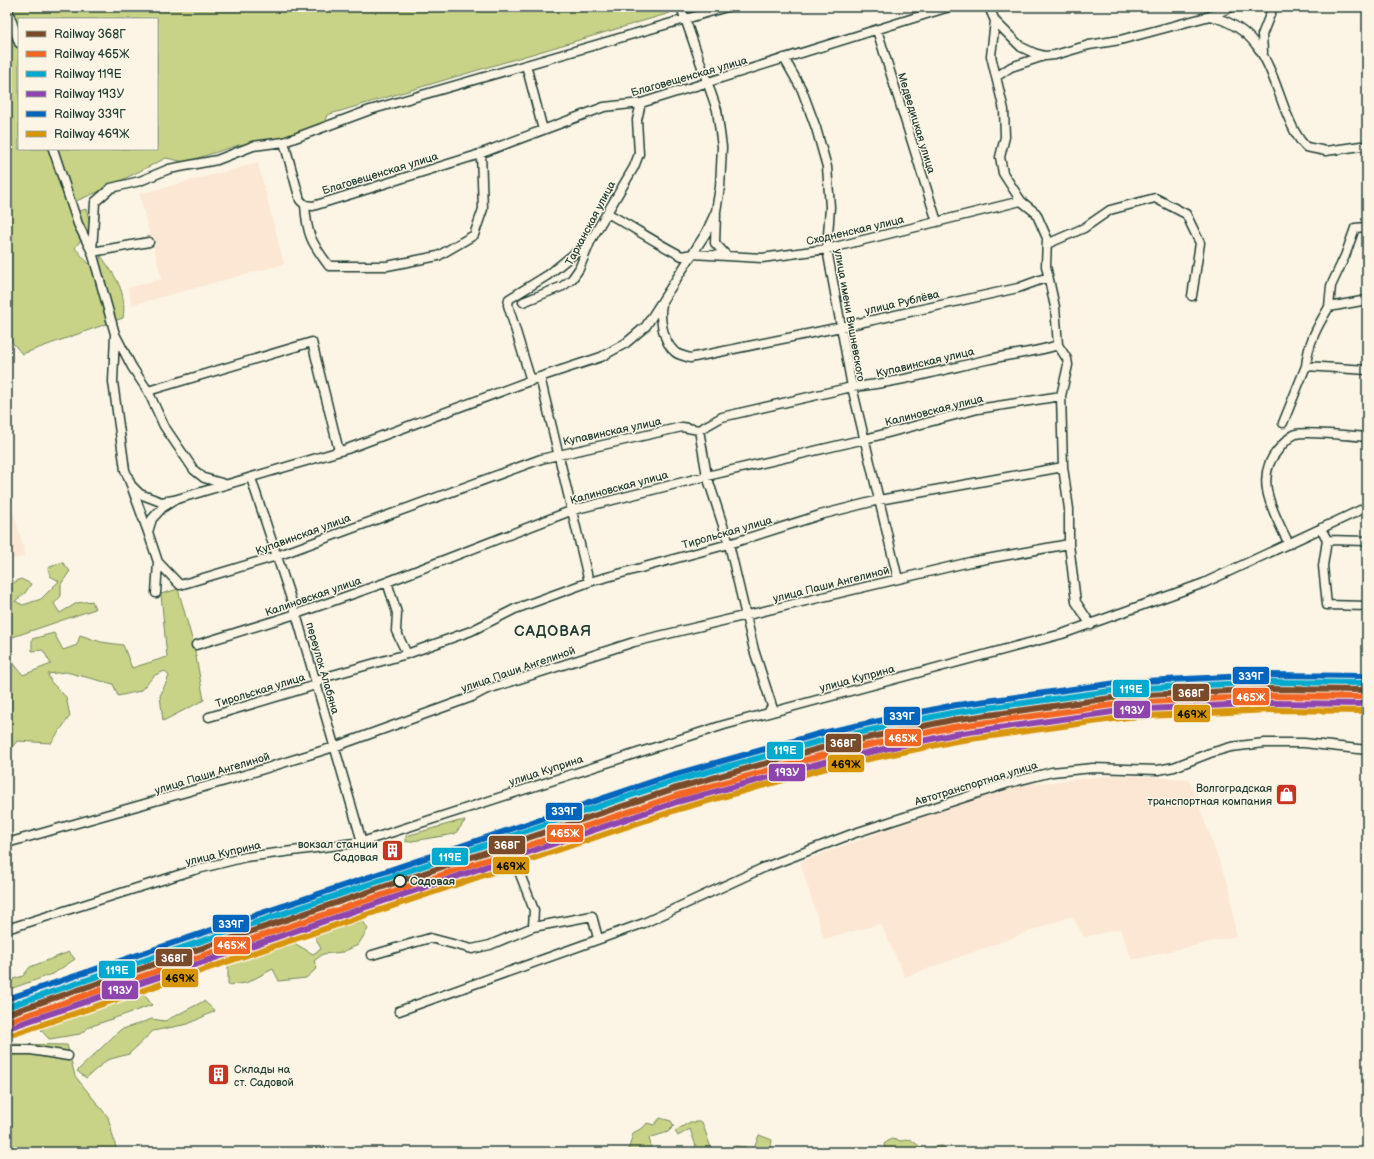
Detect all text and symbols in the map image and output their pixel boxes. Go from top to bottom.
legend [18,18,158,150]
text: Railway 368Г [54,27,126,42]
text: Railway 465Ж [54,47,130,62]
street label: Благовещенская улица [629,53,749,99]
text: Railway 119Е [54,67,122,82]
street label: Медведицкая улица [895,71,938,176]
text: Railway 193У [54,87,124,102]
text: Railway 339Г [54,107,126,122]
text: Railway 469Ж [54,127,130,142]
street label: Благовещенская улица [321,150,440,197]
street label: Тарханская улица [563,178,618,268]
street label: Сходненская улица [805,213,906,248]
street label: улица имени Вишневского [831,248,868,383]
street label: улица Рублёва [864,287,941,317]
street label: Купавинская улица [875,345,976,380]
street label: Калиновская улица [884,392,985,429]
street label: Купавинская улица [562,415,663,448]
street label: Калиновская улица [569,468,670,507]
street label: Купавинская улица [254,511,353,558]
street label: Тирольская улица [681,513,774,552]
street label: улица Паши Ангелиной [771,564,891,605]
street label: Калиновская улица [263,574,363,619]
street label: переулок Алабяна [303,621,342,716]
district label: САДОВАЯ [514,622,592,641]
street label: улица Паши Ангелиной [459,644,577,695]
street label: улица Куприна [818,662,896,695]
line badge: 339Г [1232,666,1270,685]
text: 339Г [1238,670,1265,683]
street label: Тирольская улица [214,671,307,710]
line badge: 119Е [1112,679,1150,698]
text: 119Е [1120,683,1142,696]
line badge: 368Г [1172,683,1210,702]
text: 368Г [1178,687,1205,700]
line badge: 465Ж [1232,687,1270,706]
text: 465Ж [1236,691,1266,704]
line badge: 193У [1113,700,1151,719]
text: 193У [1120,704,1144,717]
line badge: 469Ж [1173,704,1211,723]
line badge: 339Г [883,706,921,726]
text: 469Ж [1177,708,1207,721]
text: 339Г [889,710,916,723]
line badge: 465Ж [884,728,922,747]
text: 465Ж [888,732,918,745]
line badge: 368Г [825,733,862,753]
text: 368Г [830,737,857,750]
line badge: 119Е [766,741,804,760]
text: 119Е [774,744,796,757]
street label: улица Паши Ангелиной [153,750,271,797]
street label: улица Куприна [508,752,585,789]
line badge: 469Ж [827,754,865,773]
text: 469Ж [831,758,861,771]
street label: Автотранспортная улица [912,758,1040,809]
line badge: 193У [768,763,806,782]
text: 193У [775,766,799,779]
shop icon: Волгоградская транспортная компания [1274,781,1300,807]
place label: Волгоградская транспортная компания [1148,782,1272,808]
line badge: 339Г [545,802,583,821]
text: 339Г [551,805,578,818]
line badge: 465Ж [546,824,584,843]
text: 465Ж [550,827,580,840]
line badge: 368Г [488,835,526,855]
building icon: вокзал станции Садовая [380,837,406,863]
street label: улица Куприна [184,838,263,868]
place label: вокзал станции Садовая [298,838,378,864]
text: 368Г [494,839,521,852]
line badge: 119Е [431,847,469,866]
text: 119Е [439,851,461,864]
line badge: 469Ж [492,856,530,875]
text: 469Ж [496,860,526,873]
marker: Садовая [393,874,407,888]
place label: Садовая [410,875,455,888]
line badge: 339Г [212,914,250,933]
text: 339Г [218,918,245,931]
line badge: 465Ж [213,936,251,955]
text: 465Ж [217,939,247,952]
line badge: 368Г [155,948,193,967]
text: 368Г [161,952,188,965]
line badge: 119Е [98,960,136,979]
text: 119Е [106,964,128,977]
line badge: 469Ж [161,968,199,988]
text: 469Ж [165,972,195,985]
line badge: 193У [101,980,139,1000]
text: 193У [108,984,132,997]
building icon: Склады на ст. Садовой [205,1062,231,1088]
place label: Склады на ст. Садовой [234,1063,294,1089]

